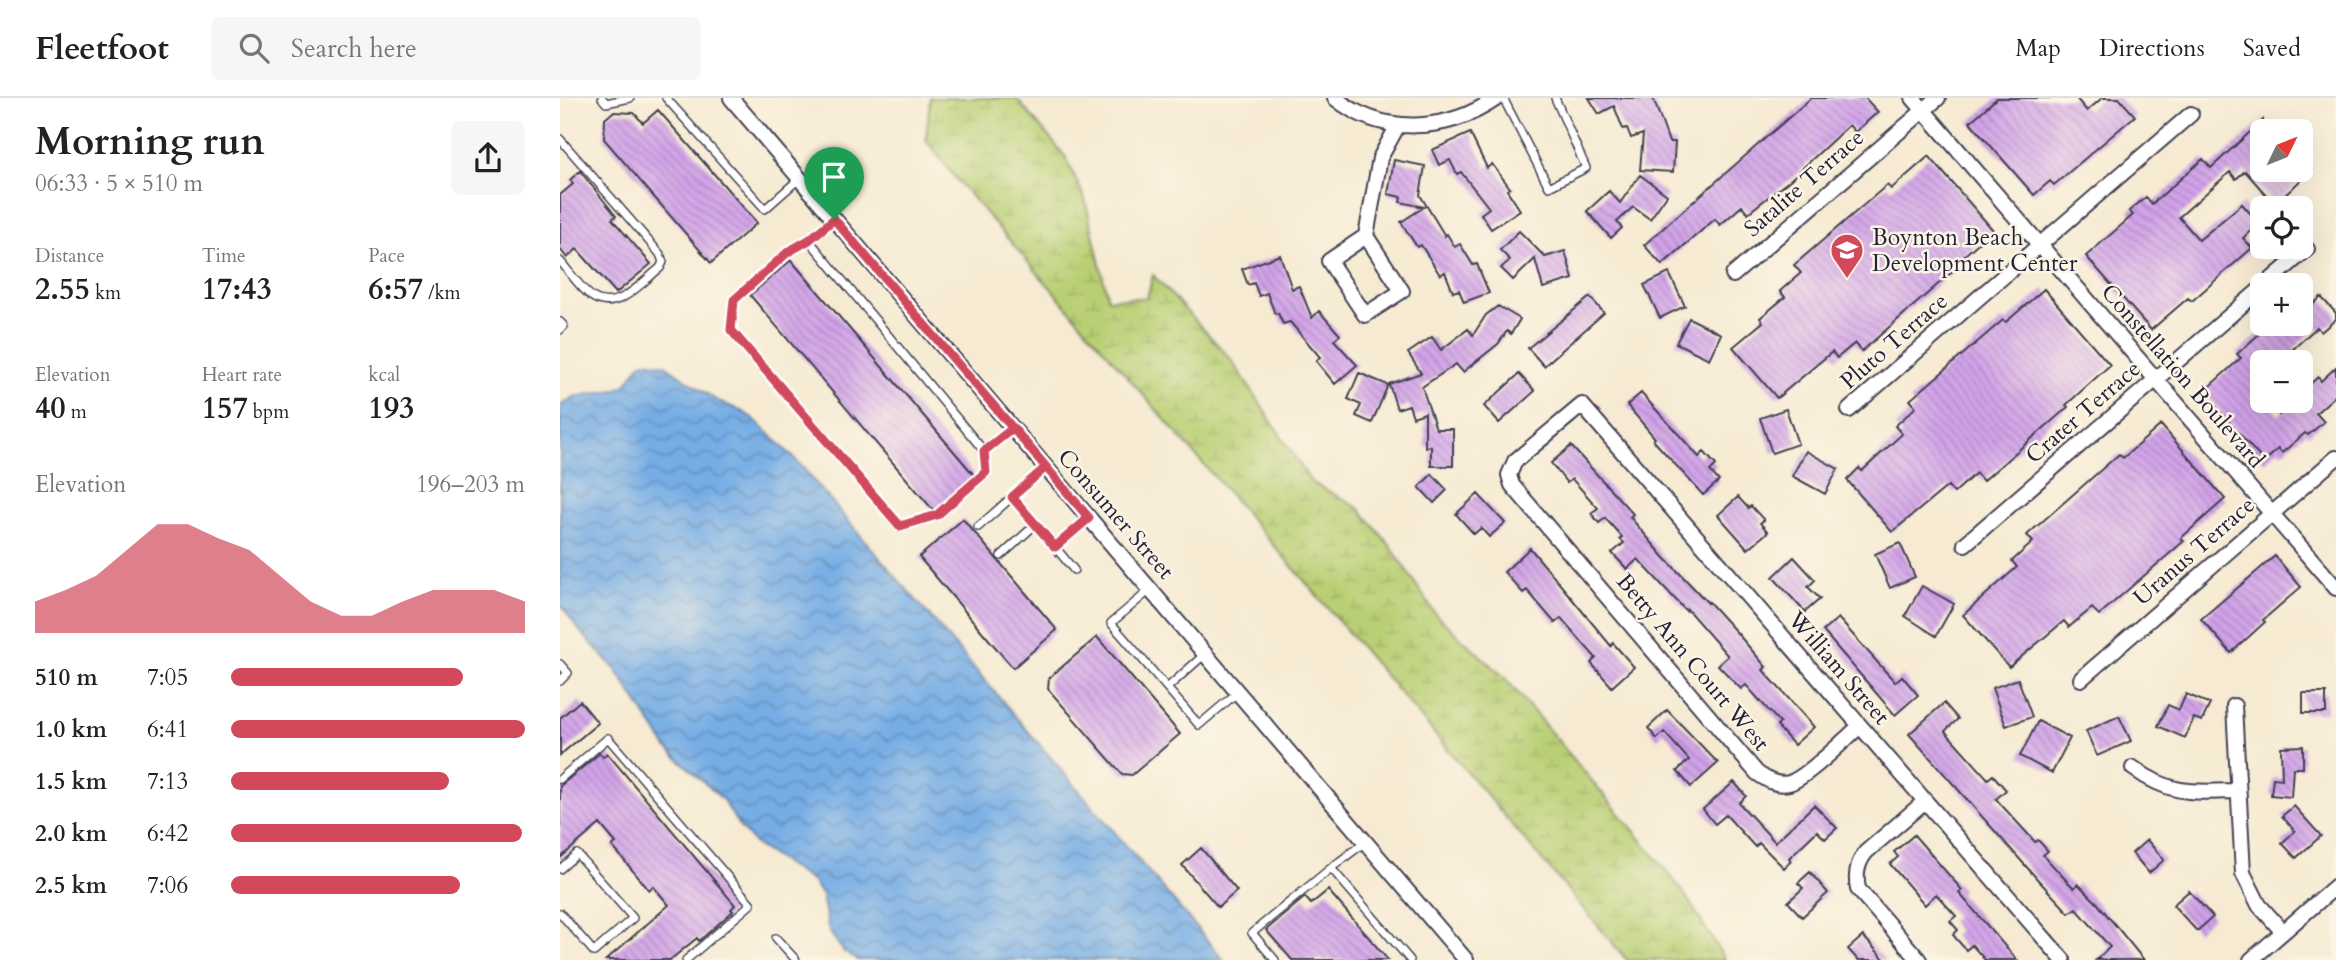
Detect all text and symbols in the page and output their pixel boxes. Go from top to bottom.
search box [211,17,701,80]
text: Fleetfoot [35,26,169,71]
icon: search [235,29,273,67]
text: Search here [291,31,417,66]
text: Map [2015,32,2061,65]
text: Directions [2099,32,2205,65]
text: Saved [2243,32,2301,65]
text: Morning run [35,116,265,168]
north arrow [2250,119,2314,182]
map controls [2250,119,2313,413]
button: share [451,121,525,195]
street label: Satalite Terrace [1737,122,1871,244]
pin [804,147,864,219]
icon: arrive [815,158,853,196]
text: 06:33 · 5 × 510 m [35,168,203,199]
button: locate [2250,196,2313,259]
place label: Boynton Beach Development Center [1872,222,2078,279]
school or university icon: Boynton Beach Development Center [1828,231,1866,280]
text: Distance [35,243,104,269]
text: Time [202,243,246,269]
text: Pace [368,243,405,269]
text: 2.55 [35,269,90,310]
text: 17:43 [202,269,272,310]
text: 6:57 [368,269,423,310]
button: + [2250,273,2313,336]
street label: Constellation Boulevard [2094,277,2272,475]
text: km [90,280,121,306]
text: /km [423,280,461,306]
street label: Pluto Terrace [1834,286,1954,396]
button: − [2250,350,2313,413]
street label: Crater Terrace [2019,353,2147,471]
text: Elevation [35,362,110,388]
text: Heart rate [202,362,282,388]
text: kcal [368,362,400,388]
text: 40 [35,388,66,429]
text: 157 [202,388,248,429]
text: 193 [368,388,414,429]
text: m [66,399,87,425]
text: bpm [248,399,289,425]
street label: Consumer Street [1051,442,1181,586]
text: Elevation [35,469,126,500]
text: 196–203 m [416,469,525,500]
street label: Uranus Terrace [2127,490,2261,612]
street label: Betty Ann Court West [1609,567,1777,757]
street label: William Street [1780,604,1897,731]
text: 510 m [35,662,98,693]
text: 7:05 [147,662,188,693]
text: 1.0 km [35,714,107,745]
text: 6:41 [147,714,188,745]
text: 1.5 km [35,766,107,797]
text: 7:13 [147,766,188,797]
text: 2.0 km [35,818,107,849]
text: 6:42 [147,818,188,849]
text: 2.5 km [35,870,107,901]
text: 7:06 [147,870,188,901]

